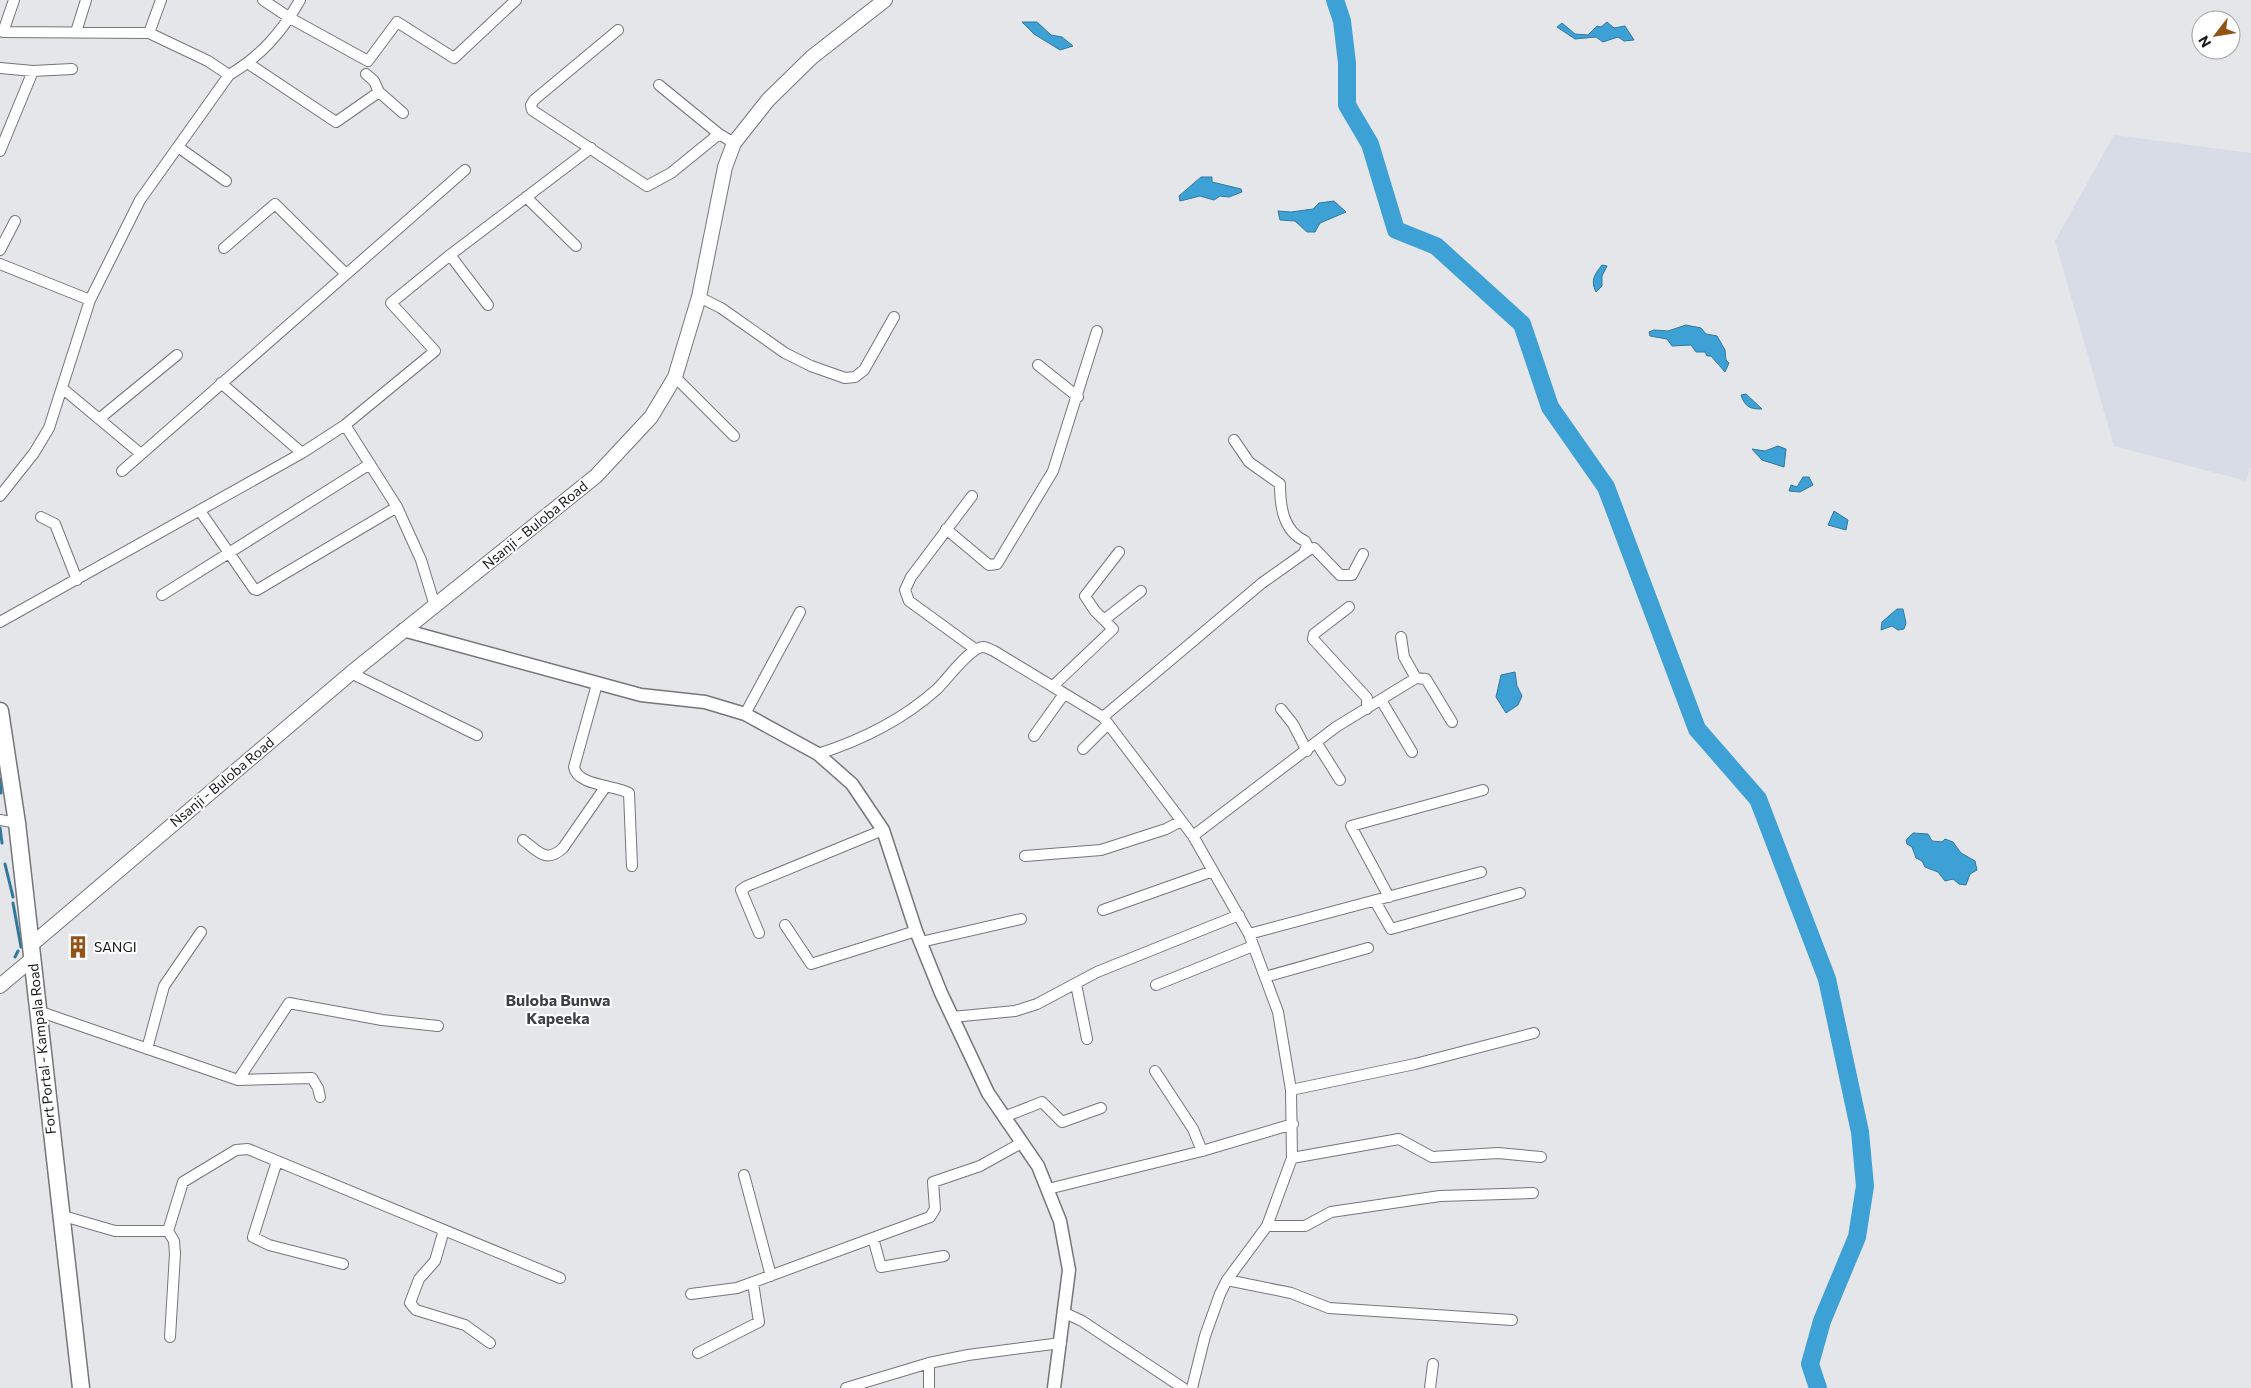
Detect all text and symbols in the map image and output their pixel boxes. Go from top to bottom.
north arrow [2191,10,2241,60]
text: N [2194,33,2214,51]
street label: Nsanji - Buloba Road [479,477,591,572]
street label: Nsanji - Buloba Road [166,733,277,830]
building icon: SANGI [65,934,91,960]
place label: SANGI [94,938,137,955]
street label: Fort Portal - Kampala Road [24,963,59,1135]
district label: Buloba Bunwa Kapeeka [506,990,610,1027]

